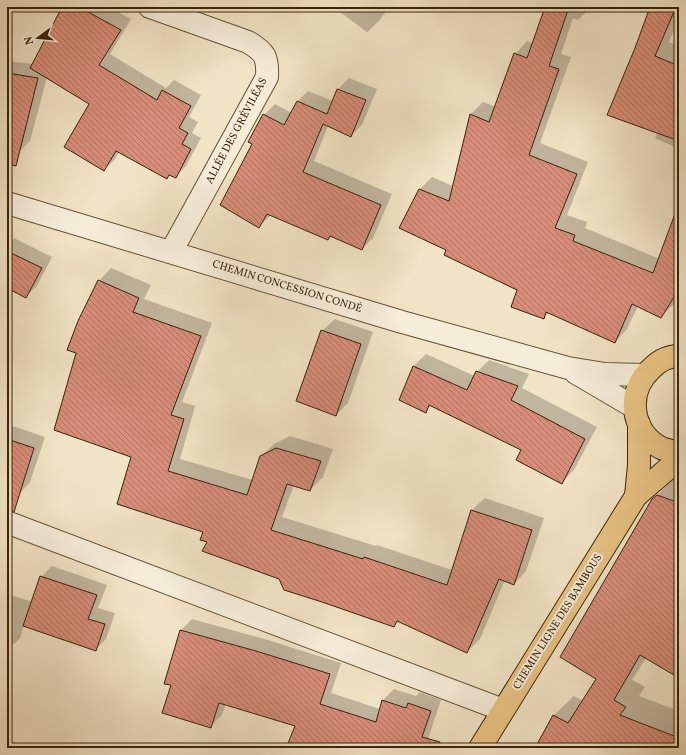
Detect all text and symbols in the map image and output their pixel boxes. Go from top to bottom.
north arrow [18,18,58,58]
text: N [22,34,38,46]
street label: ALLÉE DES GRÉVILÉAS [203,75,271,187]
street label: CHEMIN CONCESSION CONDÉ [210,257,364,317]
street label: CHEMIN LIGNE DES BAMBOUS [510,551,606,693]

